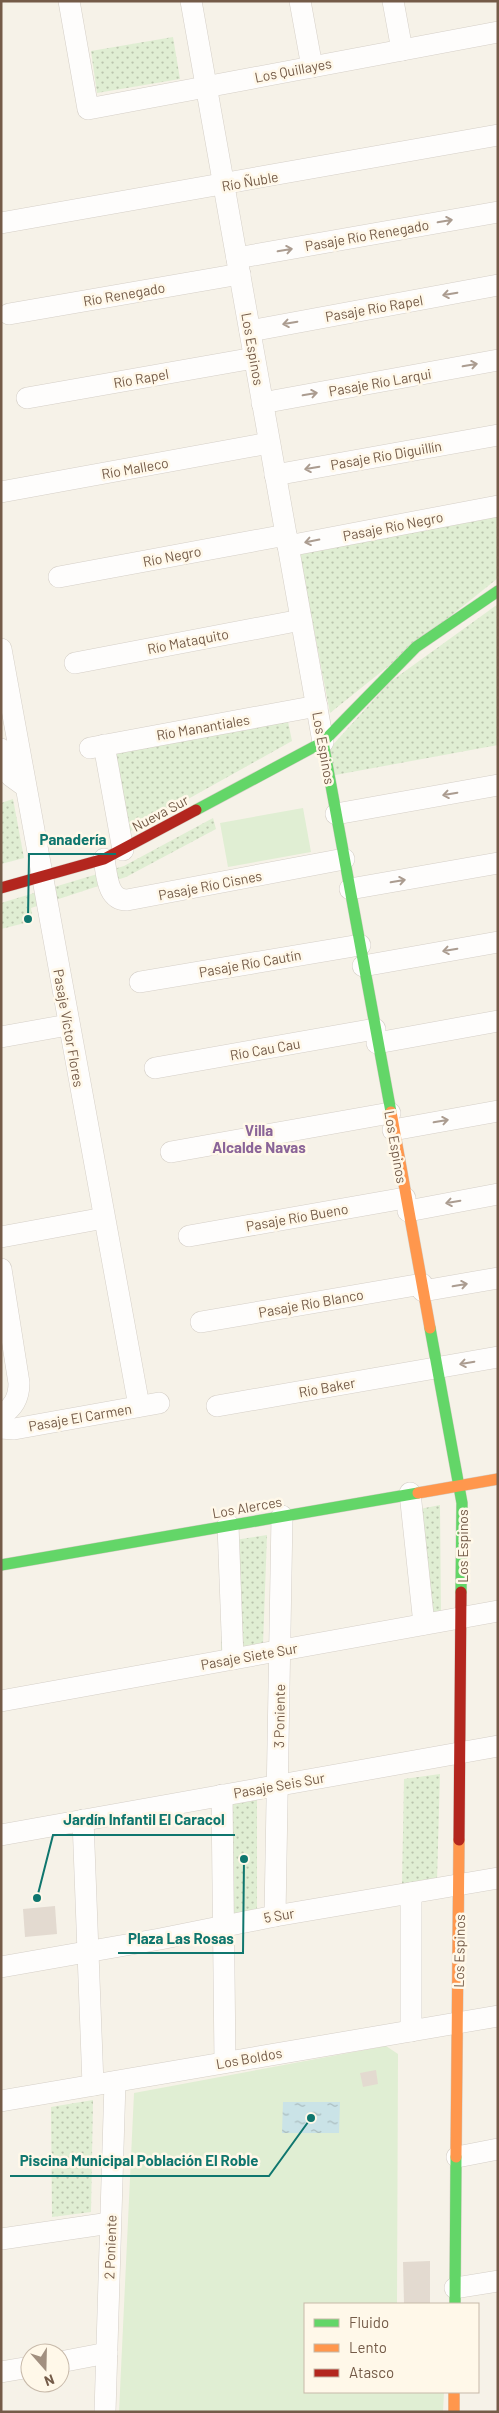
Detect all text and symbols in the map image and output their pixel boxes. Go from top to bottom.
street label: Los Quillayes [253,54,333,86]
street label: Río Ñuble [220,168,280,194]
one-way arrow [437,215,453,225]
street label: Pasaje Río Renegado [304,216,430,254]
one-way arrow [277,244,293,254]
street label: Río Renegado [82,278,166,310]
one-way arrow [442,289,458,299]
street label: Pasaje Río Rapel [324,291,424,325]
street label: Los Espinos [238,311,268,387]
one-way arrow [282,319,298,329]
one-way arrow [462,360,478,370]
street label: Río Rapel [112,365,170,391]
street label: Pasaje Río Larqui [327,365,433,399]
one-way arrow [302,389,318,399]
street label: Pasaje Río Diguillín [329,437,443,473]
street label: Río Malleco [100,454,170,482]
one-way arrow [304,464,320,474]
street label: Pasaje Río Negro [341,508,445,544]
one-way arrow [305,537,321,547]
street label: Río Negro [141,542,203,570]
street label: Río Mataquito [146,625,230,657]
street label: Río Manantiales [155,710,251,744]
street label: Los Espinos [309,710,339,786]
one-way arrow [442,789,458,799]
street label: Nueva Sur [129,791,191,835]
callout: Panadería [29,824,116,854]
text: Panadería [40,830,106,848]
street label: Pasaje Río Cisnes [157,867,264,903]
one-way arrow [389,875,405,885]
street label: Pasaje Río Cautín [197,946,303,980]
one-way arrow [442,946,458,956]
street label: Pasaje Víctor Flores [50,968,88,1089]
street label: Río Cau Cau [229,1034,301,1064]
street label: Los Espinos [381,1109,411,1185]
one-way arrow [433,1116,449,1126]
district label: Villa Alcalde Navas [212,1121,306,1156]
one-way arrow [445,1198,461,1208]
street label: Pasaje Río Bueno [245,1200,349,1234]
one-way arrow [452,1279,468,1289]
street label: Pasaje Río Blanco [257,1285,365,1321]
one-way arrow [460,1358,476,1368]
street label: Río Baker [297,1374,357,1400]
street label: Pasaje El Carmen [27,1400,133,1434]
street label: Los Alerces [211,1492,284,1522]
street label: Los Espinos [454,1509,471,1583]
street label: Pasaje Siete Sur [199,1639,299,1673]
street label: 3 Poniente [270,1684,288,1748]
street label: Pasaje Seis Sur [232,1769,326,1801]
callout: Jardín Infantil El Caracol [53,1805,235,1835]
text: Jardín Infantil El Caracol [63,1810,225,1828]
street label: 5 Sur [262,1904,296,1926]
street label: Los Espinos [450,1914,468,1988]
callout: Plaza Las Rosas [118,1923,243,1953]
text: Plaza Las Rosas [128,1929,234,1947]
street label: Los Boldos [215,2044,284,2072]
callout: Piscina Municipal Población El Roble [10,2146,269,2176]
text: Piscina Municipal Población El Roble [20,2151,258,2169]
street label: 2 Poniente [100,2214,120,2280]
legend [304,2303,479,2393]
text: Fluido [349,2313,389,2331]
text: Lento [349,2338,387,2356]
north arrow [20,2343,70,2393]
text: Atasco [349,2363,394,2381]
text: N [42,2371,57,2390]

